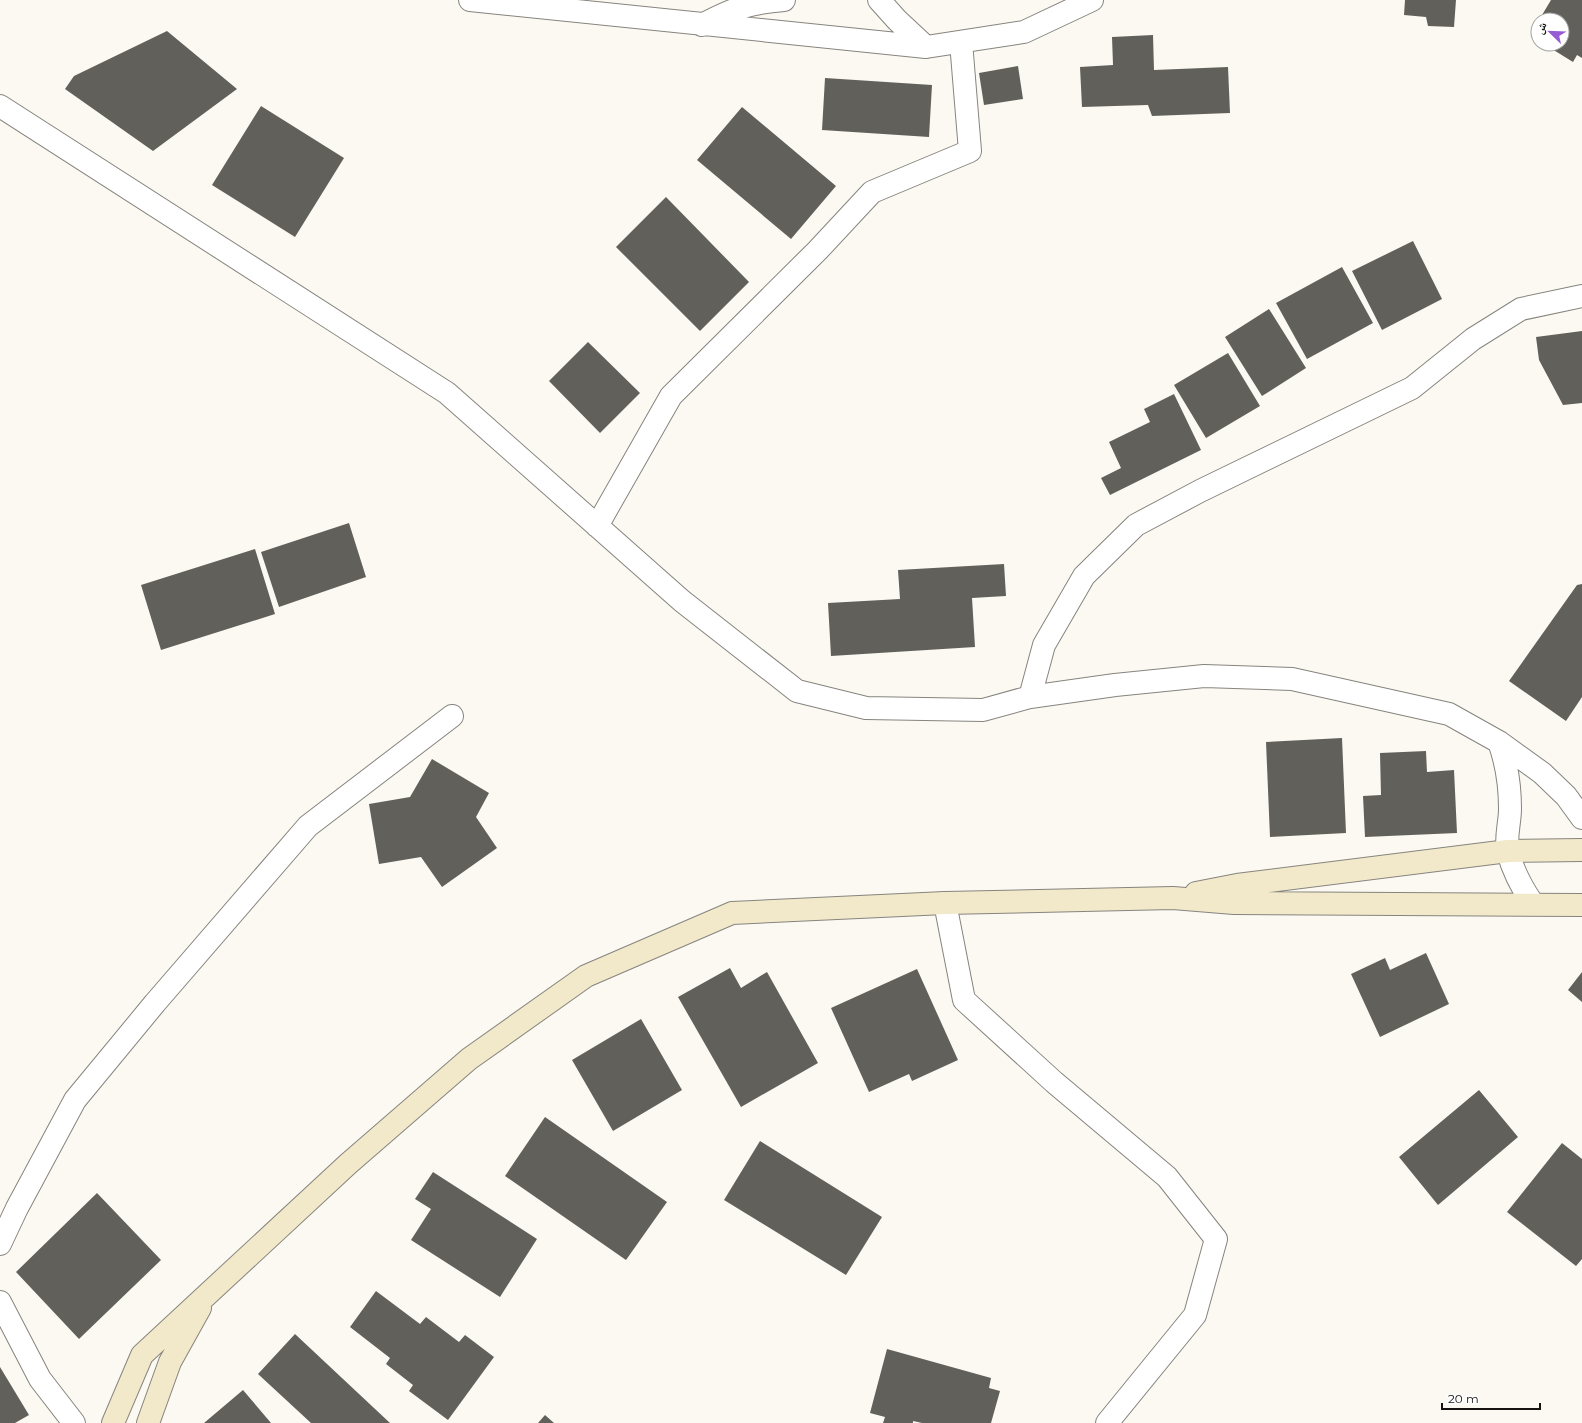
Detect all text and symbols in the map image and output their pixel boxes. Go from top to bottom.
north arrow [1530,12,1570,52]
text: ش [1532,20,1551,37]
scale bar [1442,1385,1540,1411]
text: 20 m [1448,1391,1479,1406]

